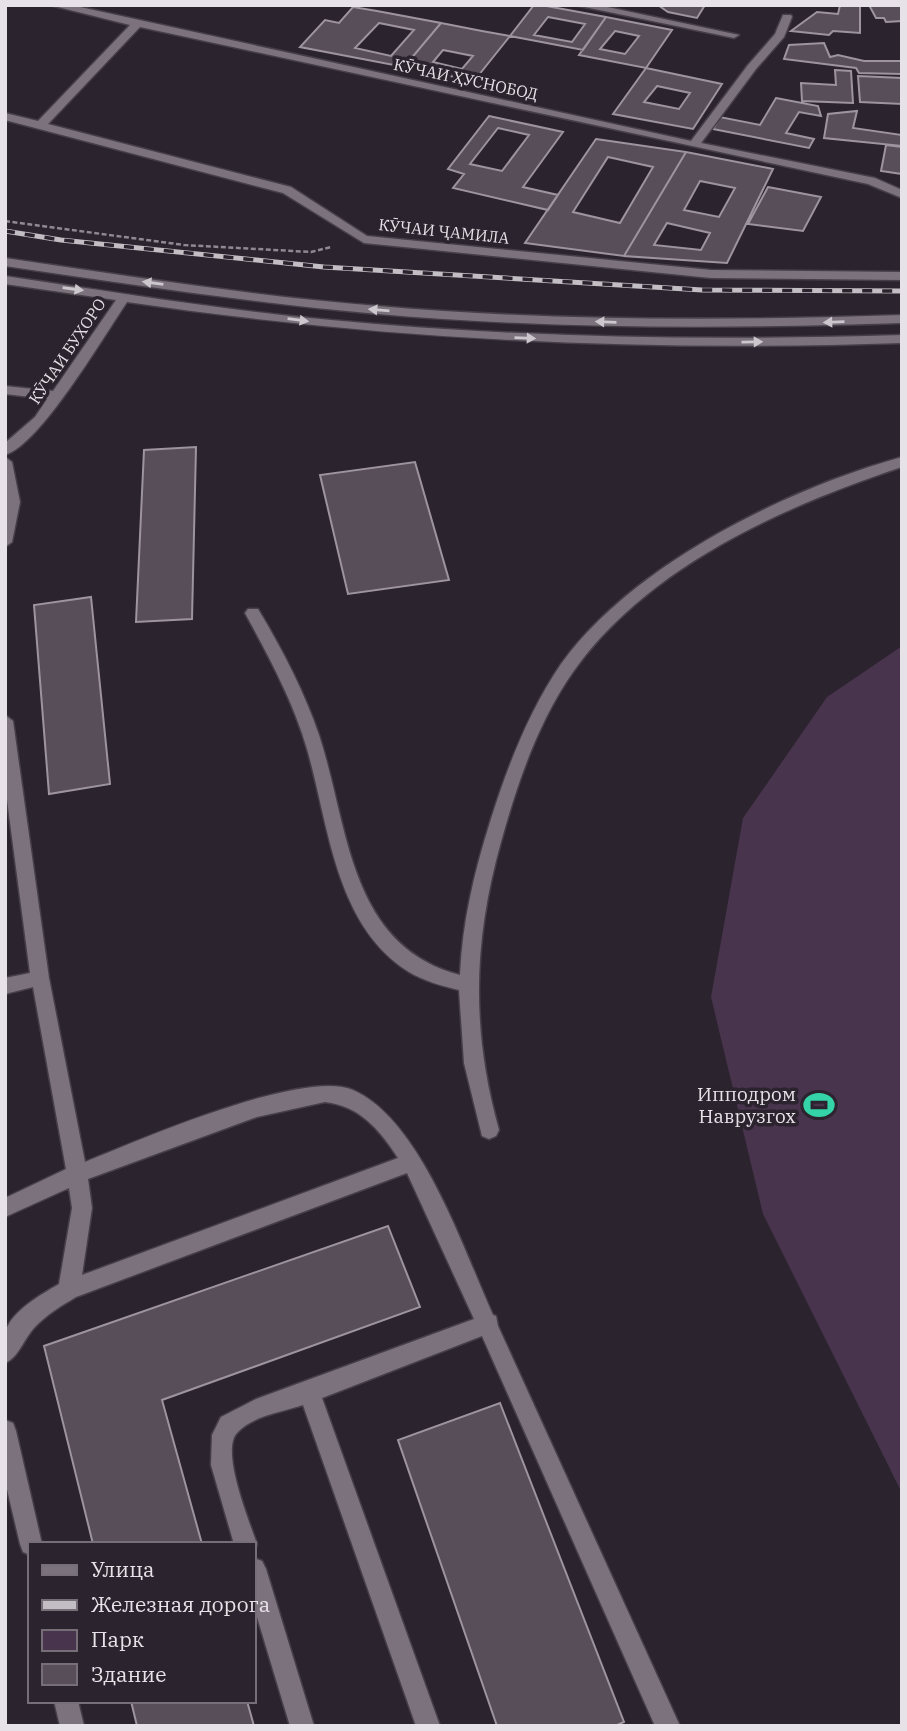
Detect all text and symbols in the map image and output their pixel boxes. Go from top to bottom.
street label: КӮЧАИ ҲУСНОБОД [392,54,540,104]
street label: КӮЧАИ ҶАМИЛА [378,214,510,248]
one-way arrow [142,277,164,288]
one-way arrow [62,284,84,295]
street label: КӮЧАИ БУХОРО [24,294,110,408]
one-way arrow [368,304,390,315]
one-way arrow [287,314,309,325]
one-way arrow [595,316,617,327]
one-way arrow [822,316,844,327]
one-way arrow [514,332,536,343]
one-way arrow [742,336,764,348]
place label: Ипподром Наврузгох [697,1082,796,1128]
sports icon: Ипподром Наврузгох [802,1088,836,1122]
legend [28,1542,256,1703]
text: Улица [91,1555,155,1583]
text: Железная дорога [91,1590,270,1618]
text: Парк [91,1625,144,1653]
text: Здание [91,1660,166,1688]

